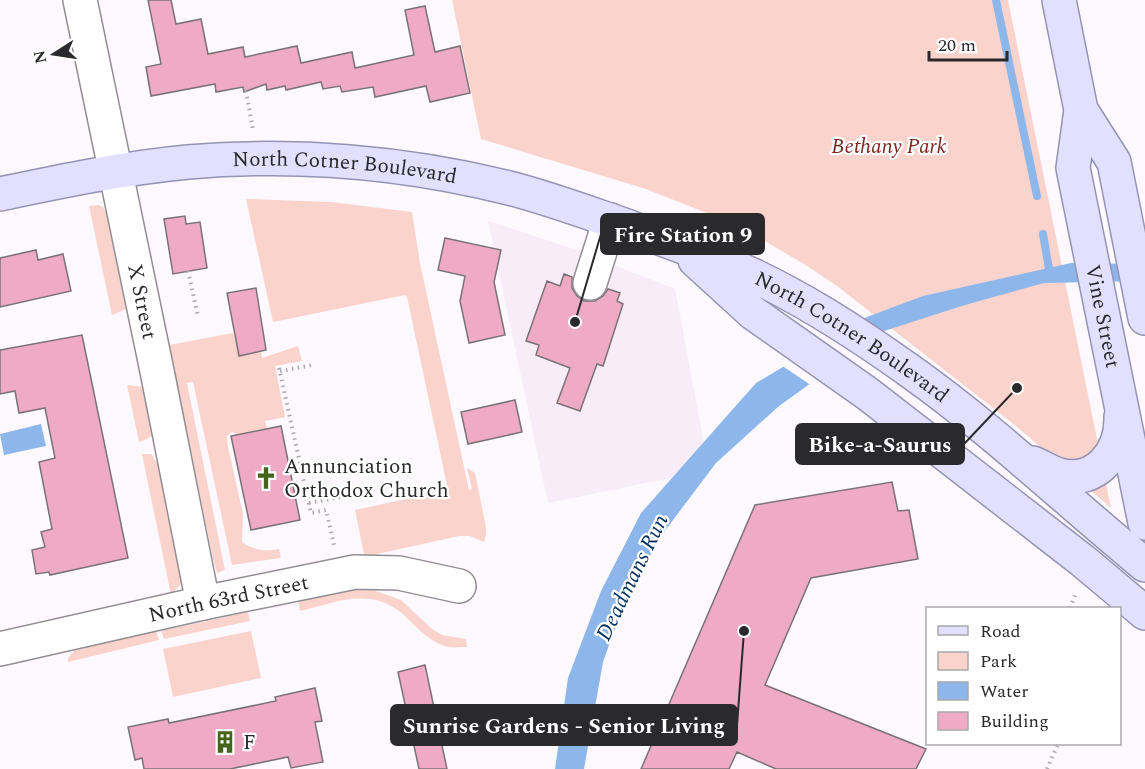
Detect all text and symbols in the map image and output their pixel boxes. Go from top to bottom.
north arrow [24,24,84,84]
scale bar [929,24,1007,62]
text: 20 m [938,32,976,59]
text: N [27,48,53,66]
park label: Bethany Park [831,131,947,163]
street label: North Cotner Boulevard [232,144,460,193]
callout: Fire Station 9 [601,214,764,254]
text: Fire Station 9 [614,219,752,252]
street label: X Street [118,261,165,342]
street label: Vine Street [1076,262,1128,371]
street label: North Cotner Boulevard [749,263,955,411]
callout: Bike-a-Saurus [796,424,964,464]
text: Bike-a-Saurus [808,429,952,462]
place label: Annunciation Orthodox Church [284,451,449,507]
church icon: Annunciation Orthodox Church [253,465,279,491]
water label: Deadmans Run [587,508,677,647]
street label: North 63rd Street [145,567,312,632]
legend [926,607,1121,745]
text: Road [980,618,1021,645]
text: Park [980,648,1017,675]
text: Water [980,678,1028,705]
callout: Sunrise Gardens - Senior Living [391,705,737,745]
text: Building [980,708,1049,735]
text: Sunrise Gardens - Senior Living [403,710,725,743]
place label: F [243,727,256,759]
building icon: F [212,729,238,755]

